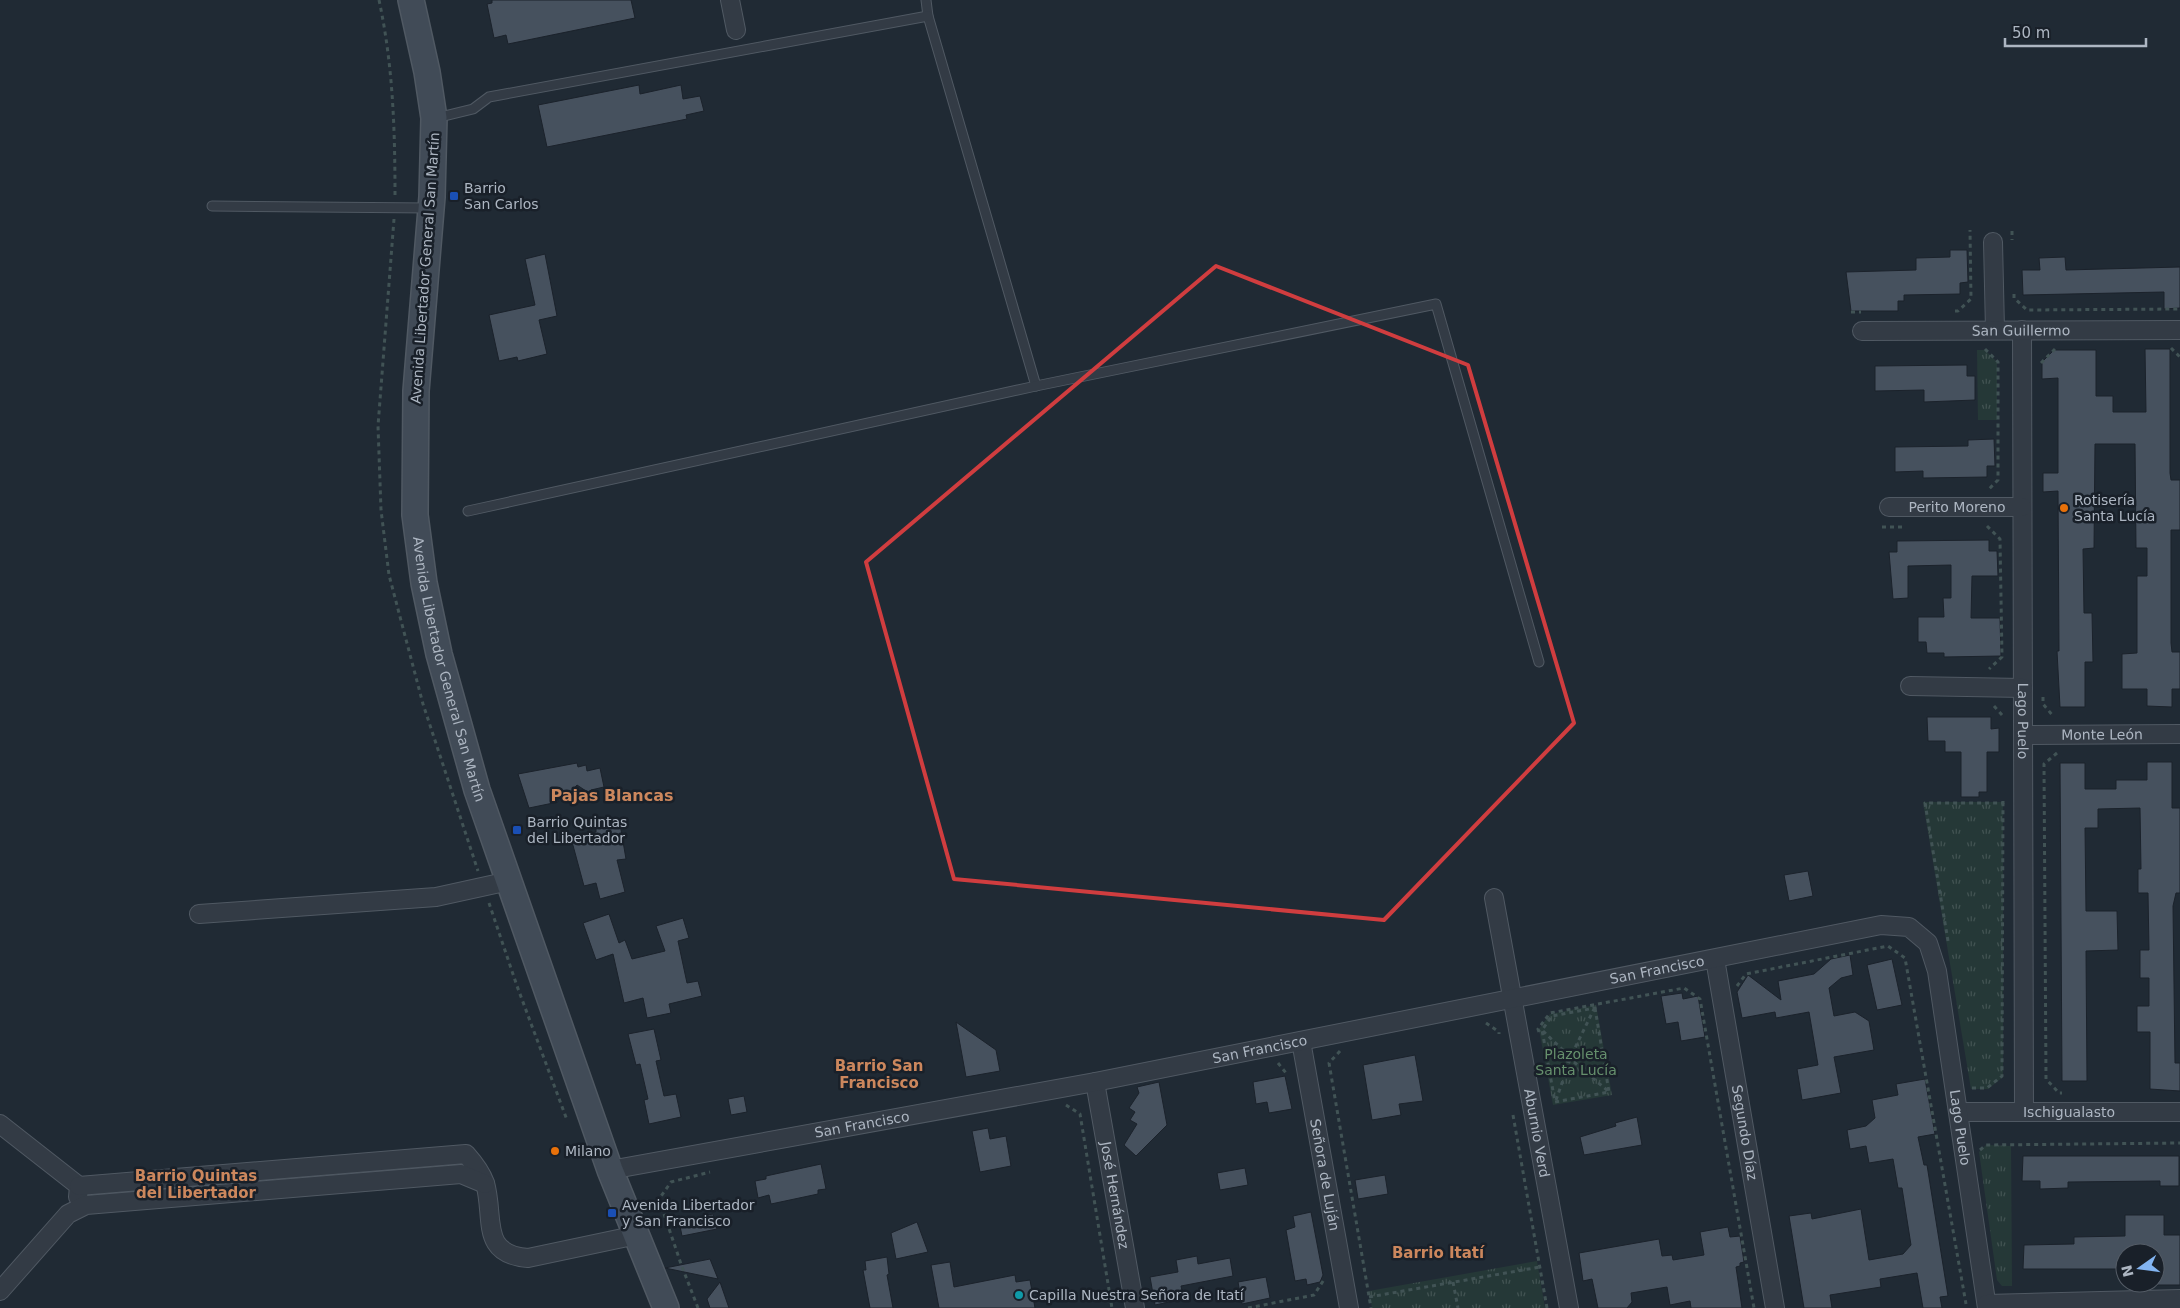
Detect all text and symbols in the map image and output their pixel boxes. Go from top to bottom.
scale bar [2005,15,2146,47]
text: 50 m [2012,24,2050,42]
street label: Avenida Libertador General San Martín [408,132,442,404]
place label: Barrio San Carlos [464,180,539,212]
marker: Barrio San Carlos [448,190,460,202]
street label: San Guillermo [1972,322,2070,339]
place label: Rotisería Santa Lucía [2074,492,2155,524]
street label: Perito Moreno [1909,499,2005,515]
marker: Rotisería Santa Lucía [2058,502,2070,514]
street label: Avenida Libertador General San Martín [410,536,488,804]
street label: Lago Puelo [2015,683,2031,759]
street label: Monte León [2061,726,2143,743]
district label: Pajas Blancas [550,786,674,805]
place label: Barrio Quintas del Libertador [527,814,627,846]
marker: Barrio Quintas del Libertador [511,824,523,836]
street label: San Francisco [1608,952,1706,987]
street label: San Francisco [1211,1032,1309,1066]
park label: Plazoleta Santa Lucía [1535,1046,1617,1078]
district label: Barrio San Francisco [835,1057,923,1092]
street label: Segundo Díaz [1729,1083,1761,1181]
street label: Aburnio Verd [1521,1087,1553,1179]
street label: Lago Puelo [1947,1089,1974,1167]
street label: Ischigualasto [2023,1104,2115,1120]
street label: San Francisco [813,1108,911,1141]
street label: Señora de Luján [1307,1118,1343,1232]
street label: José Hernández [1097,1139,1132,1250]
place label: Milano [565,1143,611,1159]
marker: Milano [549,1145,561,1157]
district label: Barrio Quintas del Libertador [135,1167,257,1202]
place label: Avenida Libertador y San Francisco [622,1197,755,1229]
marker: Avenida Libertador y San Francisco [606,1207,618,1219]
north arrow [2115,1243,2165,1293]
district label: Barrio Itatí [1392,1244,1485,1262]
text: N [2118,1264,2137,1279]
place label: Capilla Nuestra Señora de Itatí [1029,1287,1245,1303]
marker: Capilla Nuestra Señora de Itatí [1013,1289,1025,1301]

